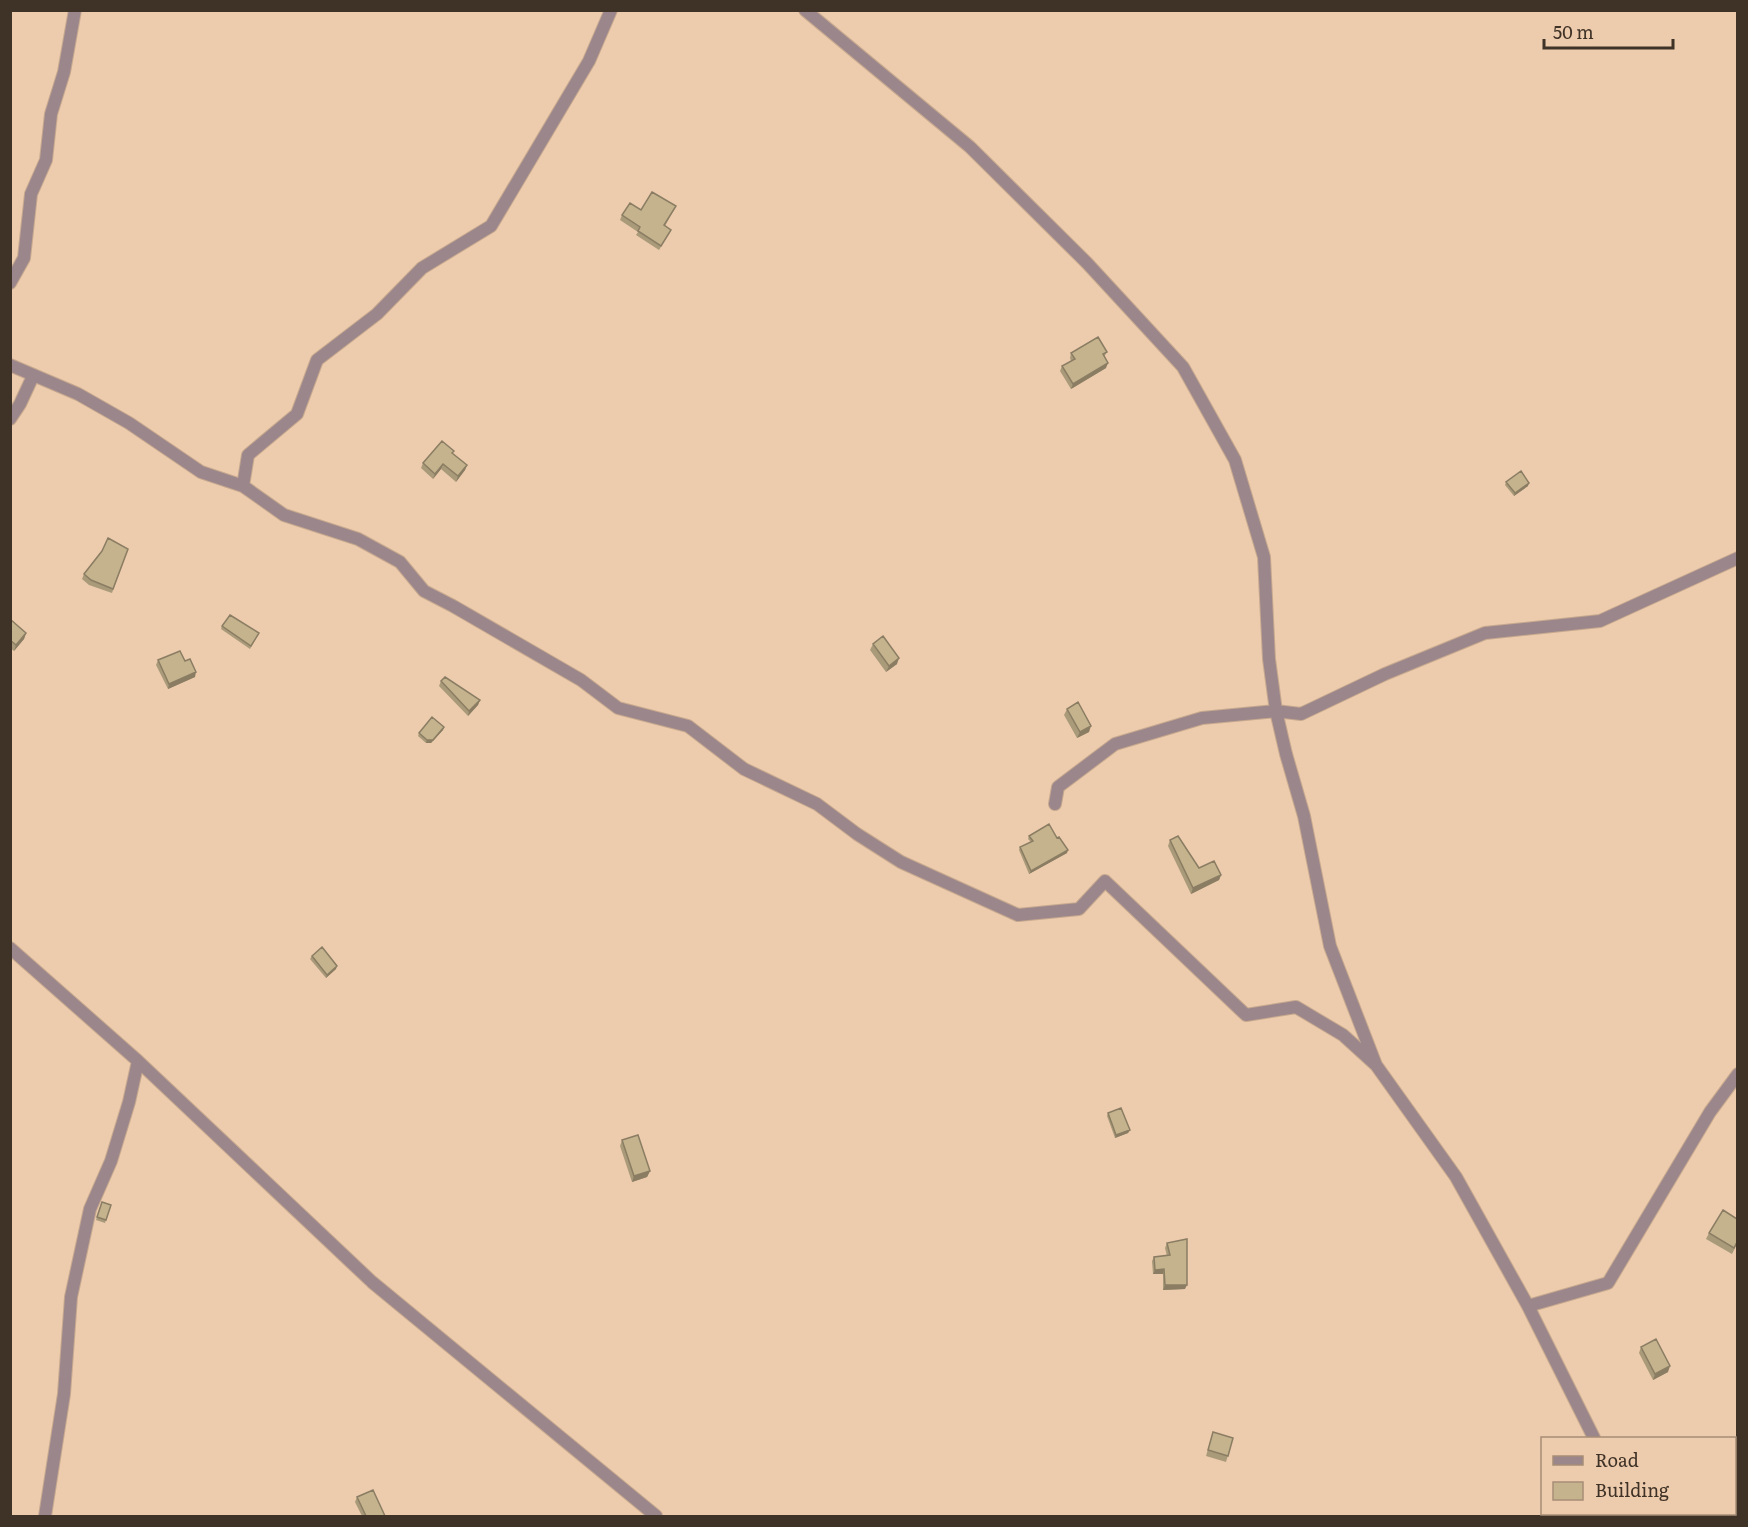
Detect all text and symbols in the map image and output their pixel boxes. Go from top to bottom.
scale bar [1544,12,1673,50]
text: 50 m [1553,18,1594,45]
legend [1541,1437,1736,1515]
text: Road [1595,1446,1639,1473]
text: Building [1595,1476,1670,1503]

